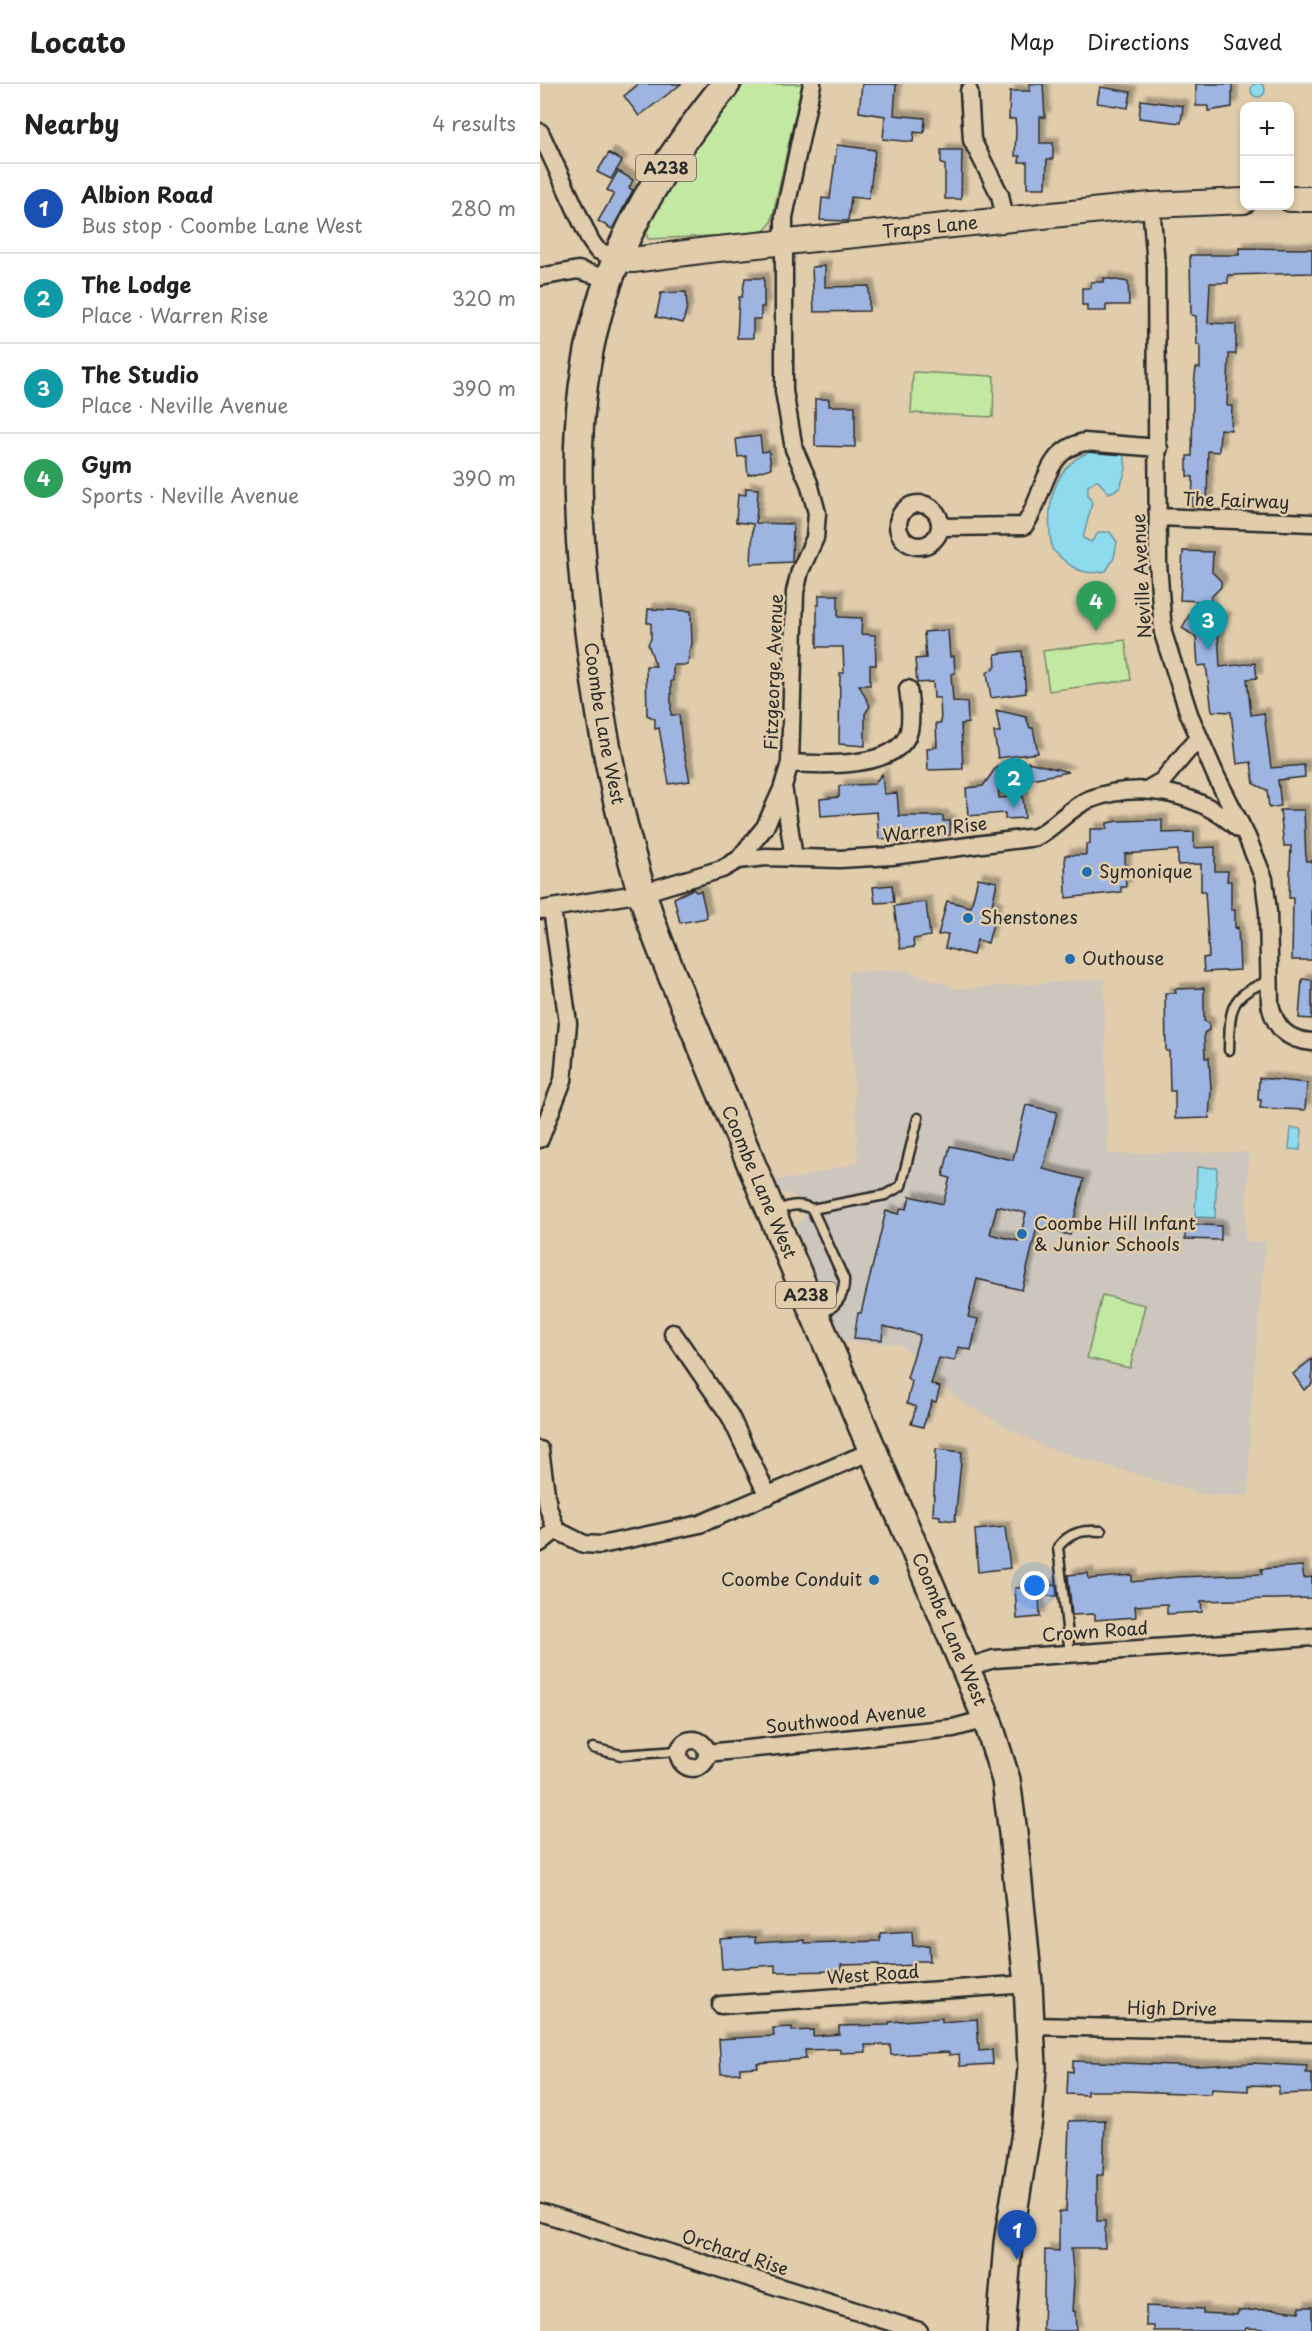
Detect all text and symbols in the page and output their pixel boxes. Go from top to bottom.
text: Locato [30,20,126,63]
text: Map [1009,25,1054,57]
text: Directions [1087,25,1189,57]
text: Saved [1222,25,1282,57]
map controls [1240,102,1294,210]
button: + [1240,102,1294,156]
text: Nearby [24,104,119,143]
text: 4 results [432,108,516,138]
road number: A238 [636,155,696,181]
button: − [1240,156,1294,210]
text: Albion Road [81,177,213,210]
text: 1 [39,193,48,223]
text: 280 m [451,193,516,223]
street label: Traps Lane [881,208,979,244]
text: Bus stop · Coombe Lane West [81,210,362,240]
text: The Lodge [81,267,191,300]
text: 2 [36,283,51,313]
text: 320 m [452,283,516,313]
text: Place · Warren Rise [81,300,268,330]
text: The Studio [81,357,199,390]
text: 3 [37,373,50,403]
text: 390 m [452,373,516,403]
text: Place · Neville Avenue [81,390,288,420]
text: Gym [81,447,132,480]
text: 4 [37,463,50,493]
text: 390 m [452,463,516,493]
text: Sports · Neville Avenue [81,480,299,510]
street label: The Fairway [1182,484,1290,515]
street label: Neville Avenue [1124,513,1157,639]
pin: 4 [1076,582,1116,631]
street label: Fitzgeorge Avenue [756,593,789,751]
pin: 3 [1188,600,1228,650]
street label: Coombe Lane West [578,641,633,807]
pin: 2 [994,758,1034,808]
street label: Warren Rise [881,809,989,848]
place label: Symonique [1099,857,1193,884]
marker: Symonique [1080,865,1094,879]
place label: Shenstones [980,903,1078,930]
marker: Shenstones [961,911,975,925]
place label: Outhouse [1082,944,1164,971]
marker: Outhouse [1063,952,1077,966]
street label: Coombe Lane West [716,1101,805,1263]
place label: Coombe Hill Infant & Junior Schools [1034,1209,1196,1257]
marker: Coombe Hill Infant & Junior Schools [1015,1227,1029,1241]
road number: A238 [776,1282,836,1308]
street label: Coombe Lane West [906,1548,995,1710]
place label: Coombe Conduit [721,1565,862,1592]
your location [1020,1571,1049,1600]
marker: Coombe Conduit [867,1573,881,1587]
street label: Crown Road [1041,1613,1149,1648]
street label: Southwood Avenue [764,1696,928,1739]
street label: West Road [826,1957,920,1990]
street label: High Drive [1127,1993,1217,2022]
pin: 1 [998,2210,1036,2260]
street label: Orchard Rise [679,2222,792,2282]

